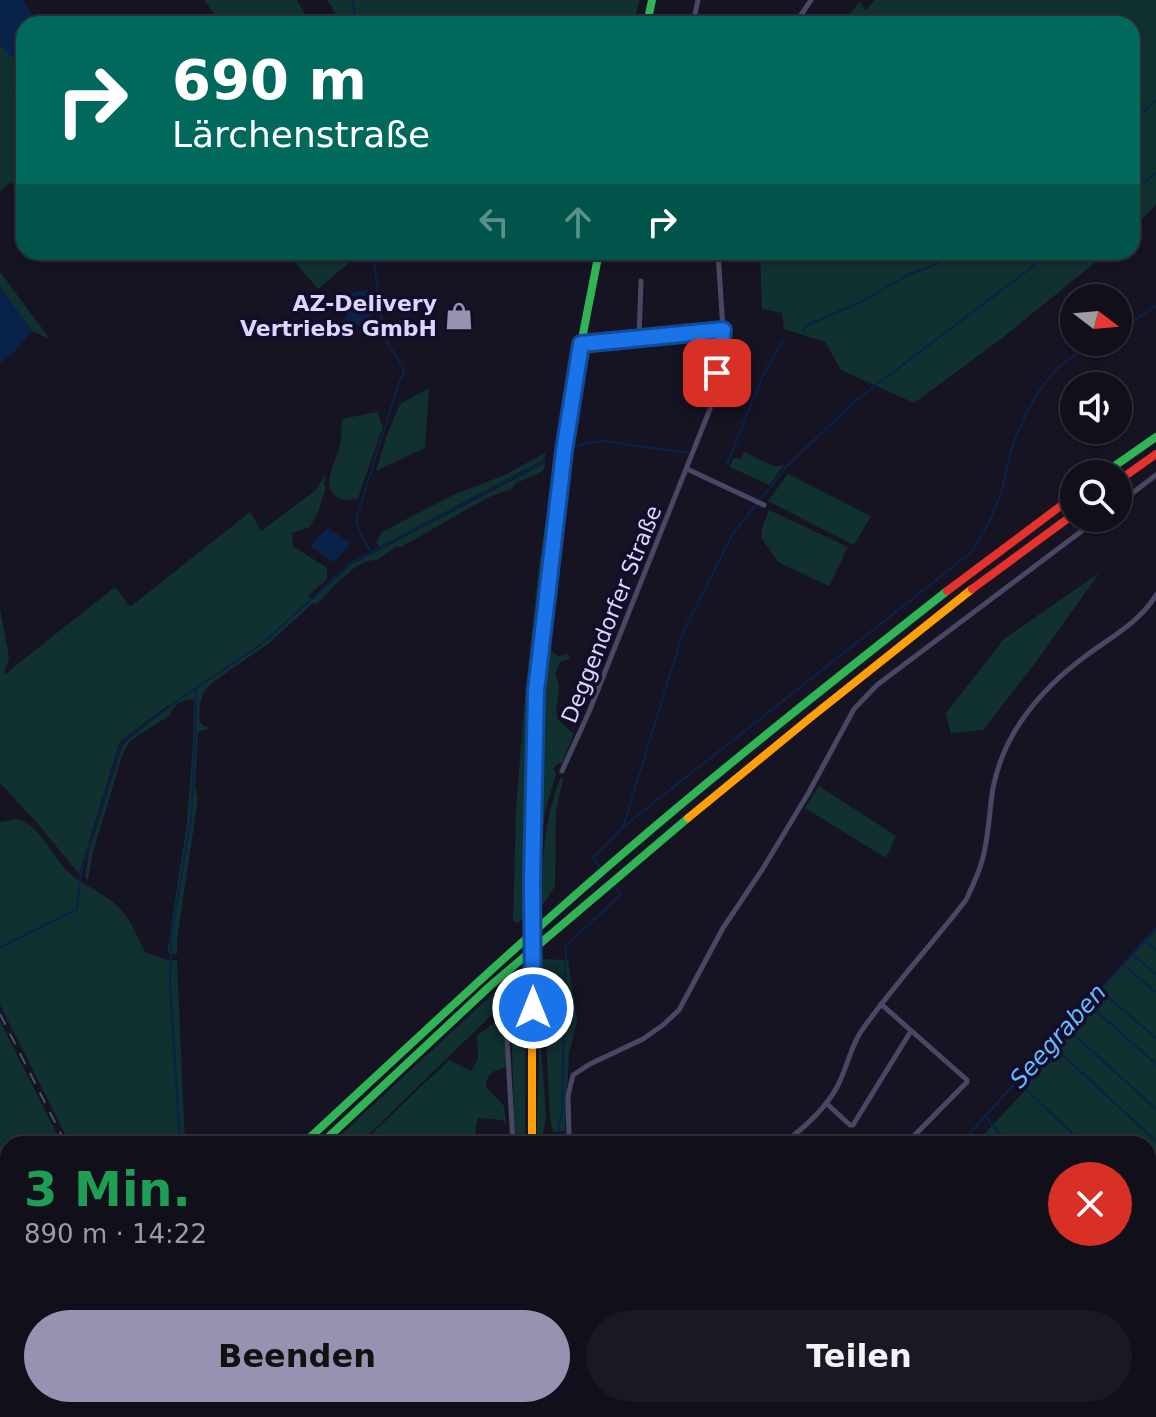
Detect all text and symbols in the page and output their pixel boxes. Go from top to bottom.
text: 690 m [172,47,367,112]
icon: right [40,48,144,152]
text: Lärchenstraße [172,114,430,155]
icon: left [472,200,516,244]
icon: ahead [556,200,600,244]
icon: right [640,200,684,244]
north arrow [1060,284,1132,356]
map controls [1060,284,1132,532]
place label: AZ-Delivery Vertriebs GmbH [240,291,437,341]
shop icon: AZ-Delivery Vertriebs GmbH [444,301,474,331]
pin [683,339,751,407]
icon: arrive [695,351,739,395]
button: sound [1060,372,1132,444]
button: search [1060,460,1132,532]
street label: Deggendorfer Straße [556,502,667,727]
position arrow [491,966,575,1050]
water label: Seegraben [1004,978,1112,1094]
text: 3 Min. [24,1161,191,1217]
button: close [1048,1162,1132,1246]
text: 890 m · 14:22 [24,1219,207,1249]
button: Beenden [24,1310,570,1402]
button: Teilen [586,1310,1132,1402]

